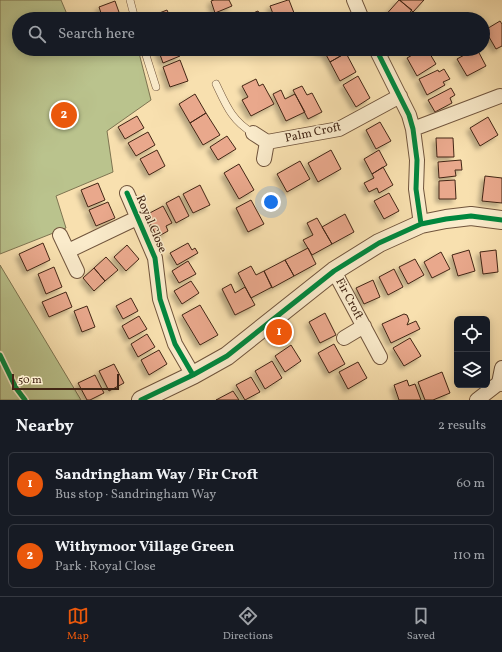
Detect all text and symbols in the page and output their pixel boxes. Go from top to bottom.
search box [12,12,490,56]
icon: search [26,23,48,45]
text: Search here [58,24,135,45]
pin: 2 [51,100,77,130]
street label: Palm Croft [283,119,343,147]
your location [261,192,281,212]
street label: Royal Close [132,193,170,256]
street label: Fir Croft [331,275,367,323]
map controls [454,316,490,388]
button: locate [454,316,490,352]
pin: 1 [266,317,292,347]
button: layers [454,352,490,388]
scale bar [12,372,119,391]
text: 50 m [18,373,42,388]
text: Nearby [16,415,74,438]
text: 2 results [438,417,486,435]
text: Sandringham Way / Fir Croft [55,465,258,486]
text: 1 [27,475,33,493]
text: 60 m [457,475,485,493]
text: Bus stop · Sandringham Way [55,486,216,504]
text: Withymoor Village Green [55,537,234,558]
text: 2 [27,547,33,565]
text: 110 m [453,547,485,565]
text: Park · Royal Close [55,558,156,576]
tab: Map [67,605,89,644]
tab: Directions [223,605,273,644]
tab: Saved [407,605,435,644]

